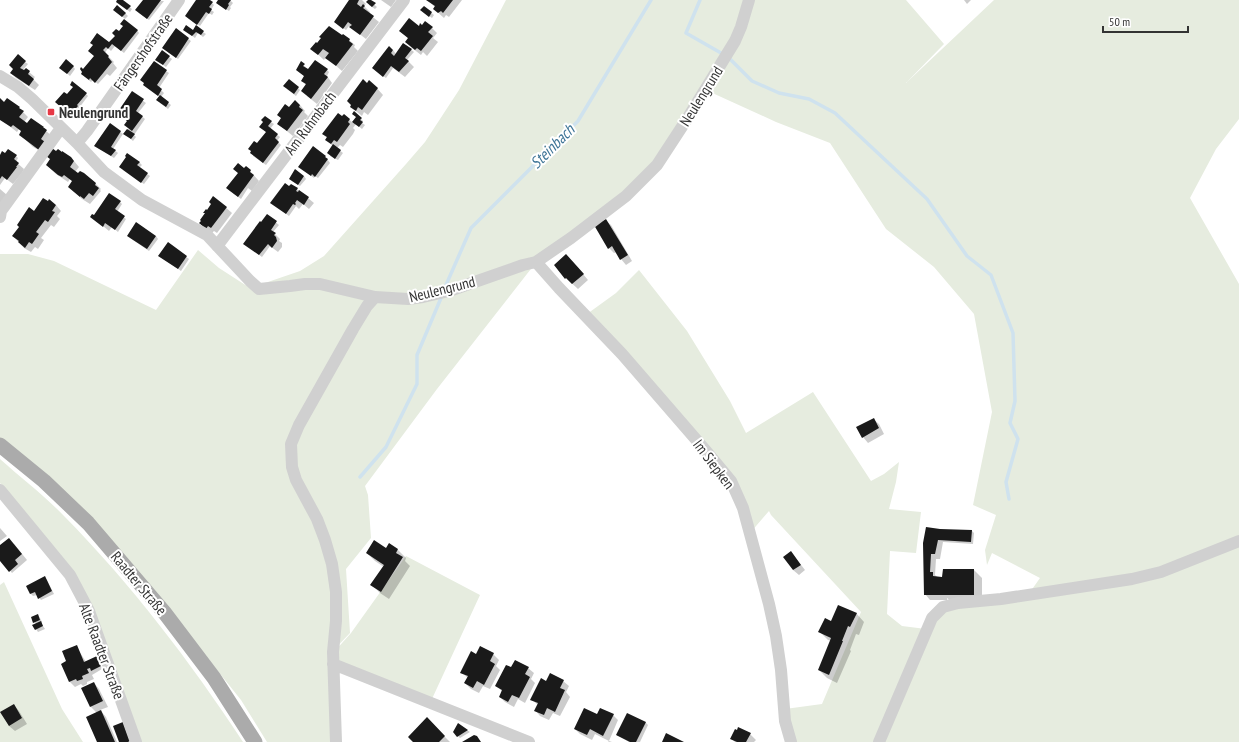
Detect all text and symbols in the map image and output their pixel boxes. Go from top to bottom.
scale bar [1103,8,1188,34]
street label: Fängershofstraße [109,10,177,94]
text: 50 m [1109,14,1130,29]
street label: Neulengrund [675,62,727,130]
street label: Am Ruhmbach [280,88,340,158]
place label: Neulengrund [59,103,128,122]
marker: Neulengrund [46,107,56,117]
water label: Steinbach [526,119,579,172]
street label: Neulengrund [407,272,477,306]
street label: Im Siepken [689,435,739,493]
street label: Raadter Straße [107,547,171,619]
street label: Alte Raadter Straße [75,600,129,702]

